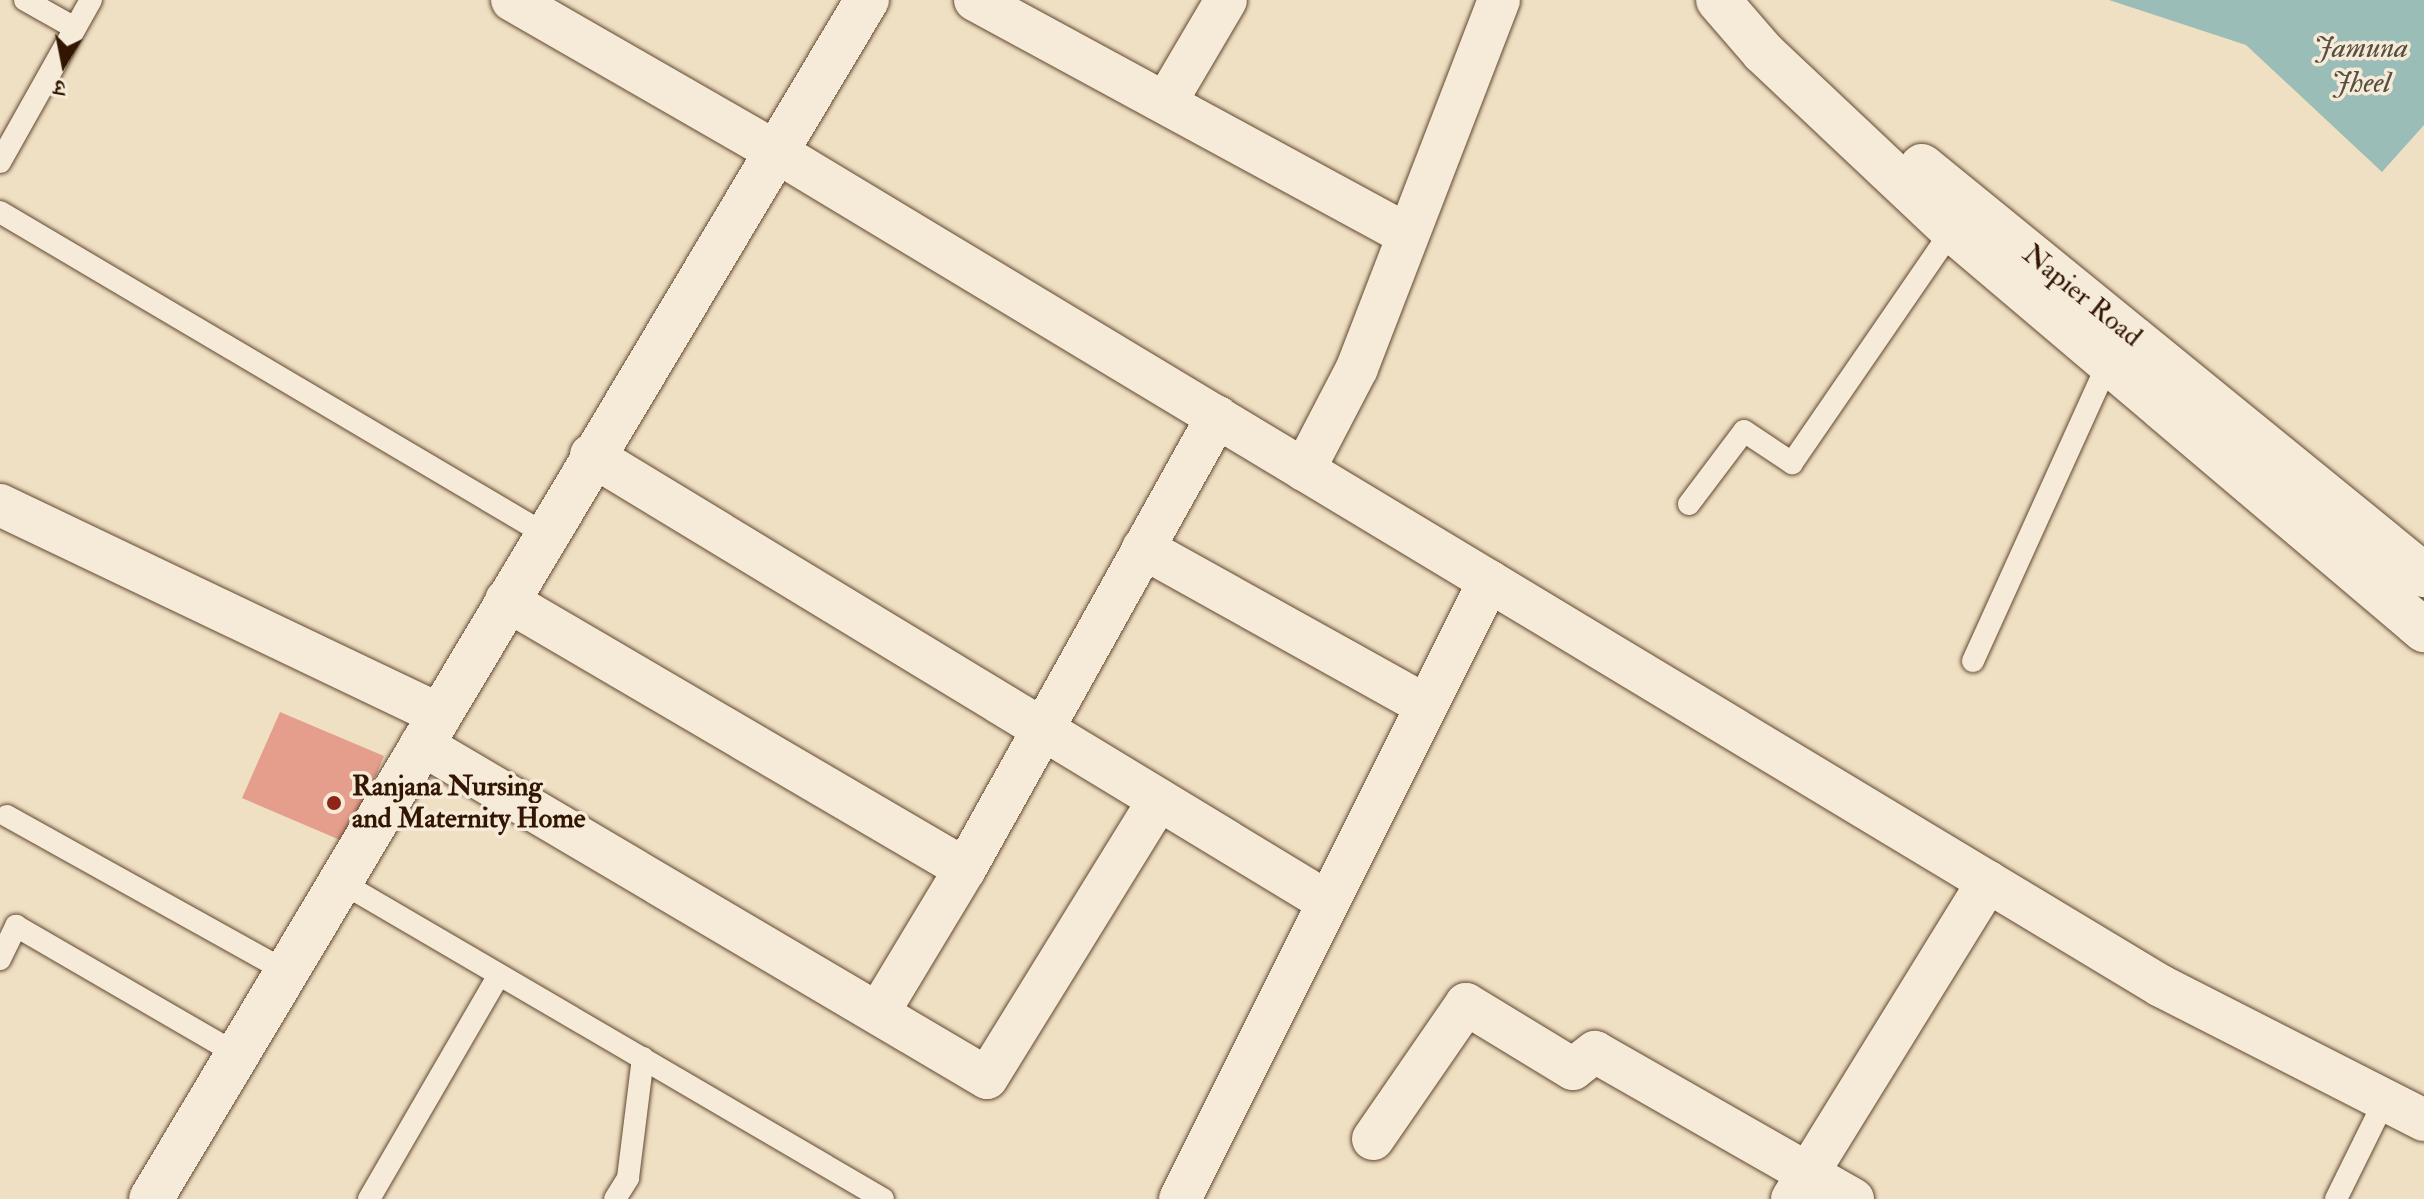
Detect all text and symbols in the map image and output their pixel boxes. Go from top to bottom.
north arrow [24,24,104,104]
water label: Jamuna Jheel [2314,30,2408,100]
text: उ [52,73,68,102]
street label: Napier Road [2016,238,2148,354]
place label: Ranjana Nursing and Maternity Home [352,770,586,836]
marker: Ranjana Nursing and Maternity Home [323,792,345,814]

